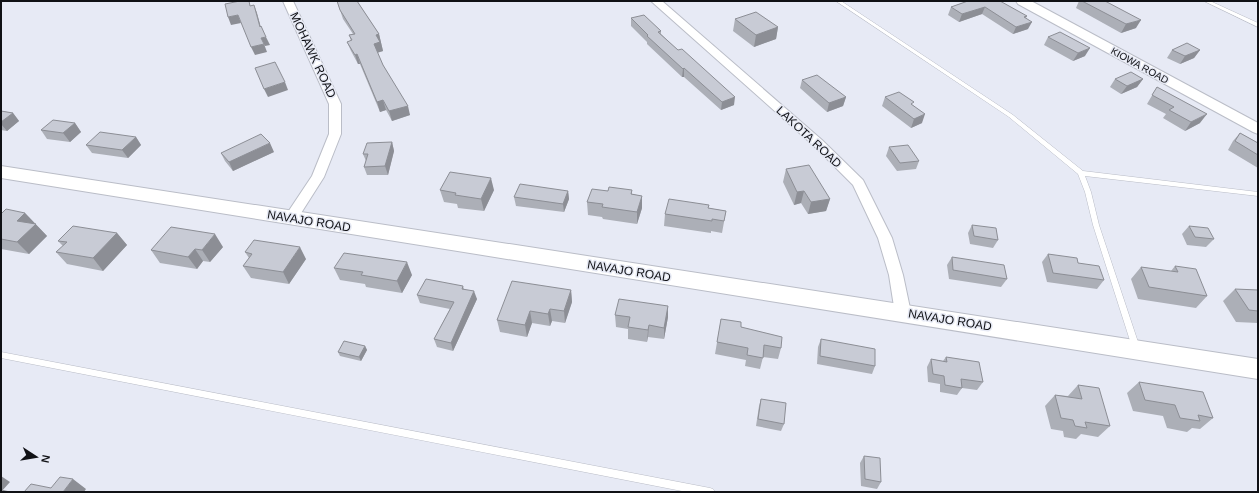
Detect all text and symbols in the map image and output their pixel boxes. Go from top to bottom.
street label: MOHAWK ROAD [287,10,339,100]
street label: KIOWA ROAD [1109,45,1170,86]
street label: LAKOTA ROAD [774,103,845,171]
street label: NAVAJO ROAD [266,207,352,235]
street label: NAVAJO ROAD [586,257,672,285]
street label: NAVAJO ROAD [907,306,993,334]
north arrow [16,437,56,477]
text: N [39,454,52,464]

